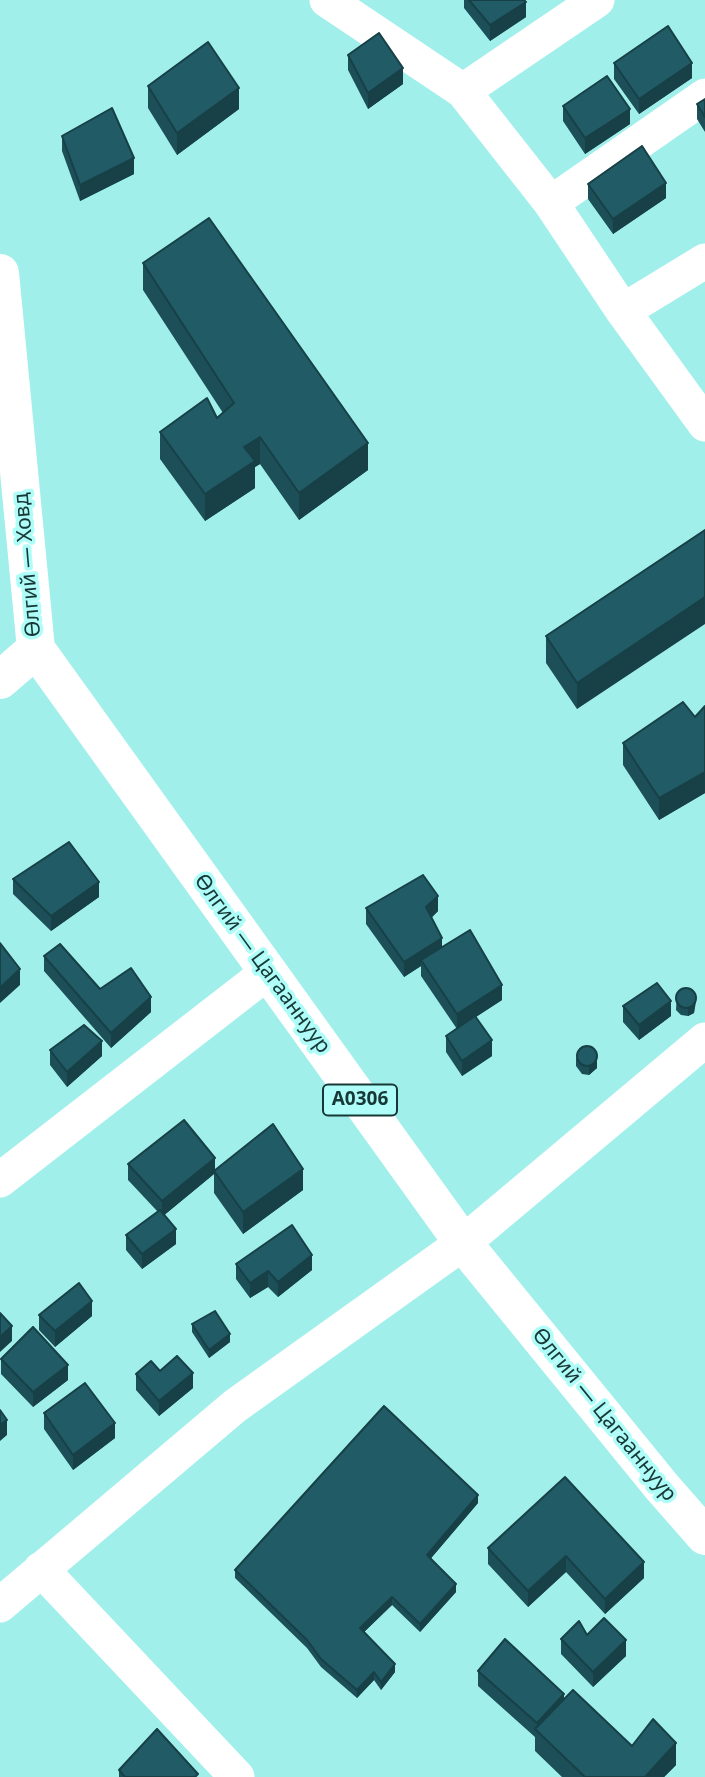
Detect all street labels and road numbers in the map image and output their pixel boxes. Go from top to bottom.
street label: Өлгий — Ховд [9,492,47,638]
street label: Өлгий — Цагааннуур [188,869,336,1059]
road number: A0306 [323,1084,397,1116]
street label: Өлгий — Цагааннуур [526,1323,682,1507]

